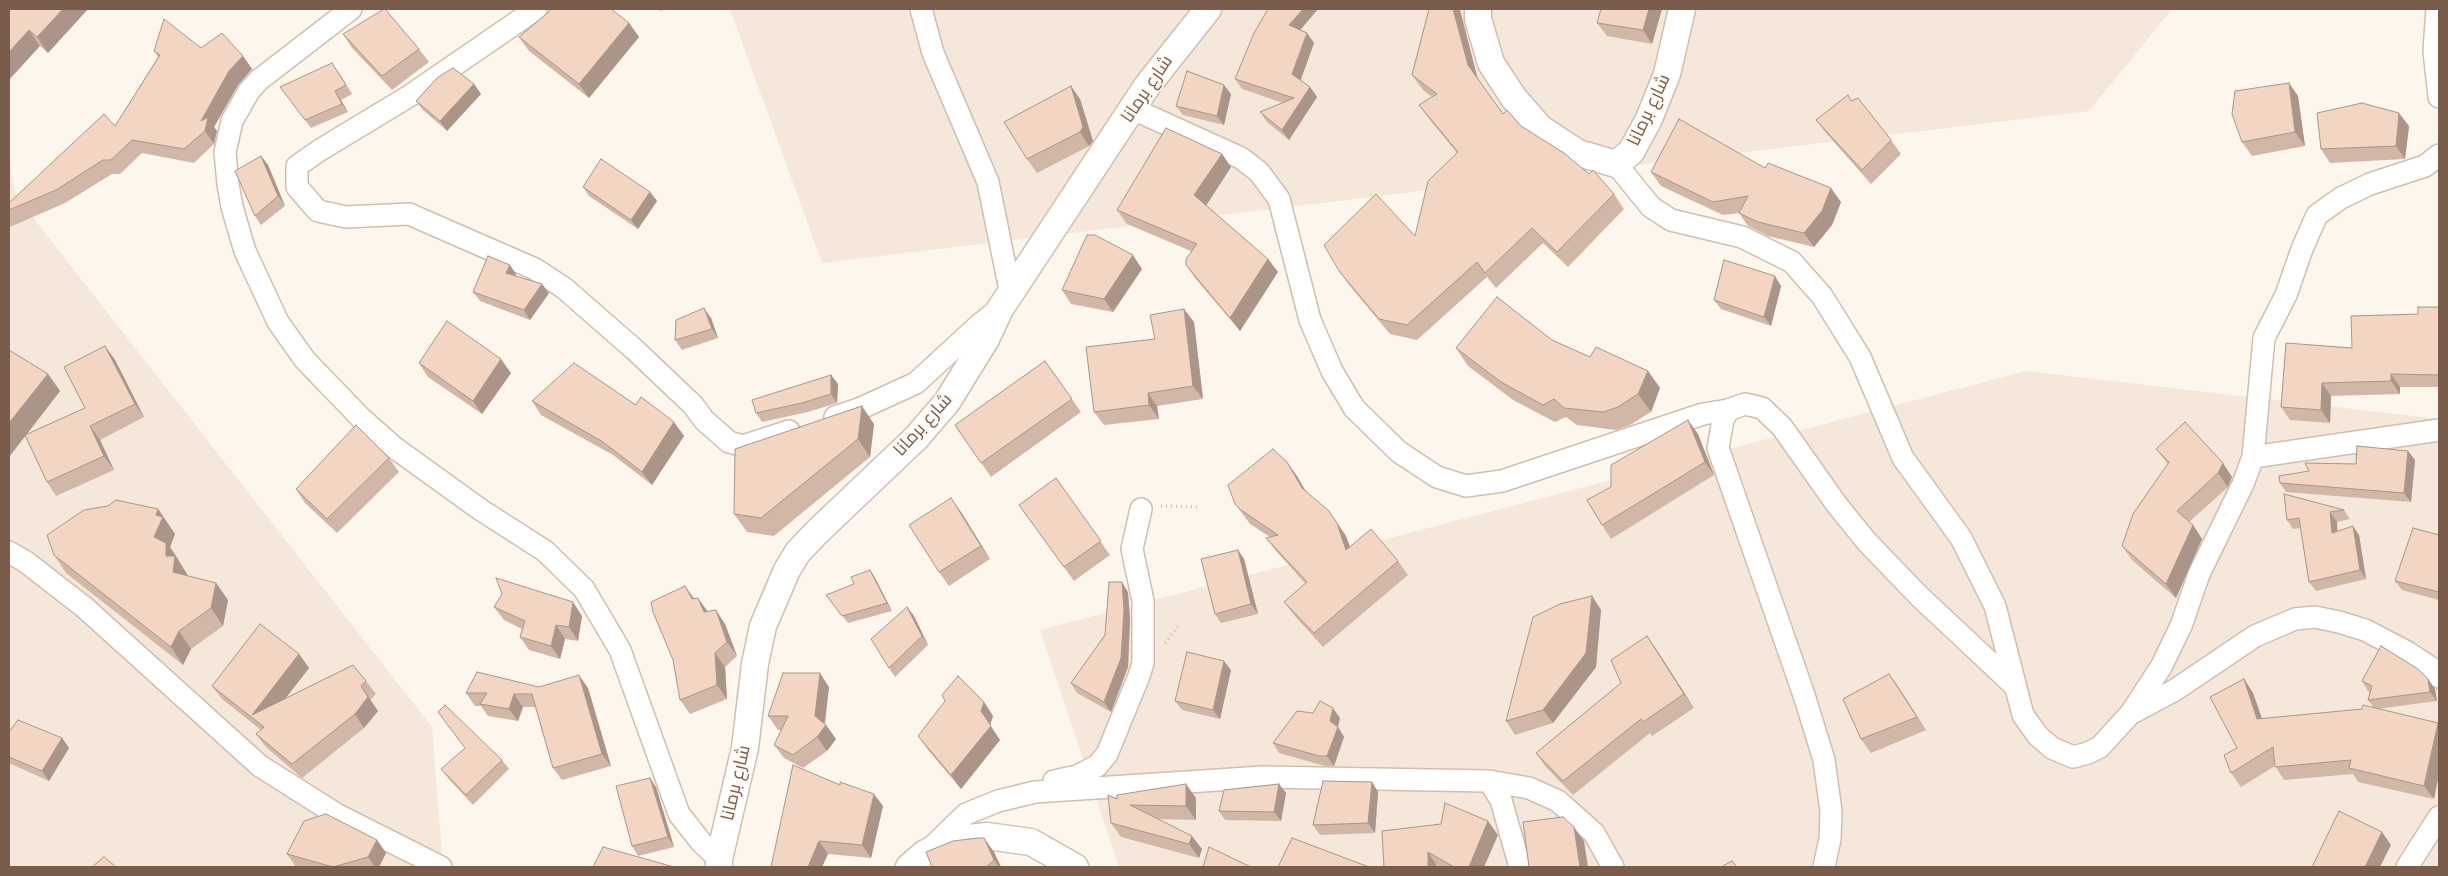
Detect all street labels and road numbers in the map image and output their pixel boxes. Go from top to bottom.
street label: شارع برمانا [1117,51,1177,127]
street label: شارع برمانا [1623,71,1675,149]
street label: شارع برمانا [889,389,957,461]
street label: شارع برمانا [717,743,755,823]

